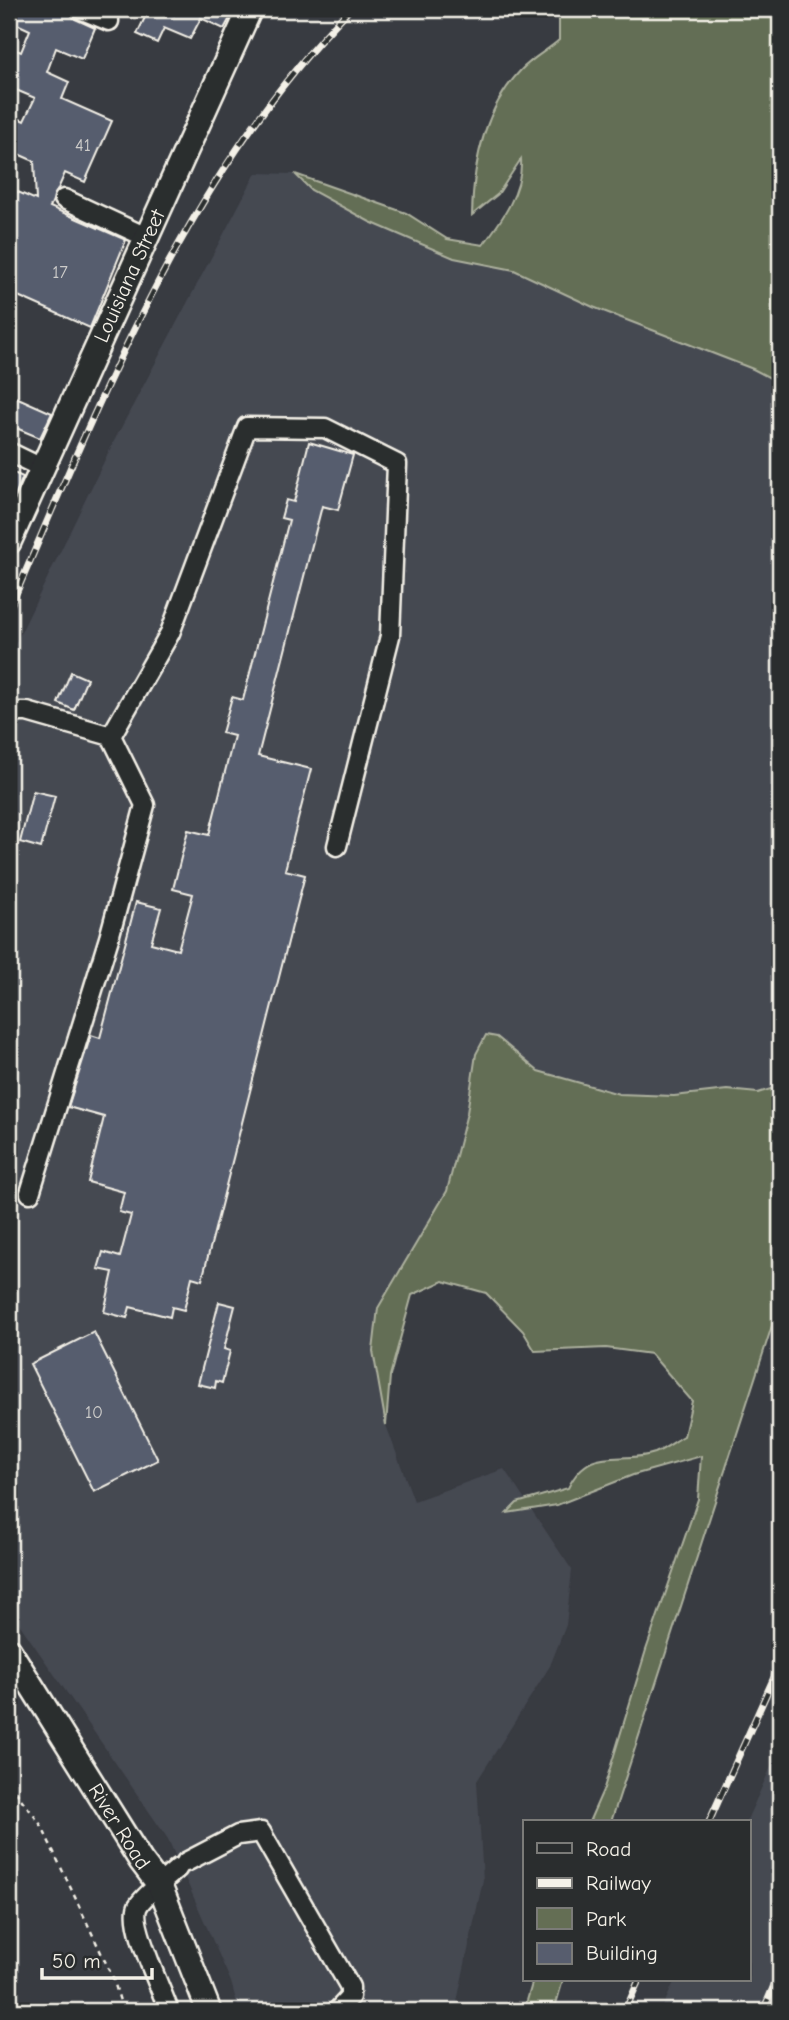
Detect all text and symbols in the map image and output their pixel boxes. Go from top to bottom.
house number: 41 [75,135,91,156]
street label: Louisiana Street [89,205,170,346]
house number: 17 [52,262,68,283]
house number: 10 [85,1402,103,1423]
street label: River Road [83,1779,155,1874]
legend [523,1820,750,1982]
text: Road [586,1837,631,1861]
text: Railway [586,1871,651,1895]
text: Park [586,1907,626,1931]
scale bar [42,1936,152,1980]
text: Building [586,1941,658,1965]
text: 50 m [52,1949,101,1973]

